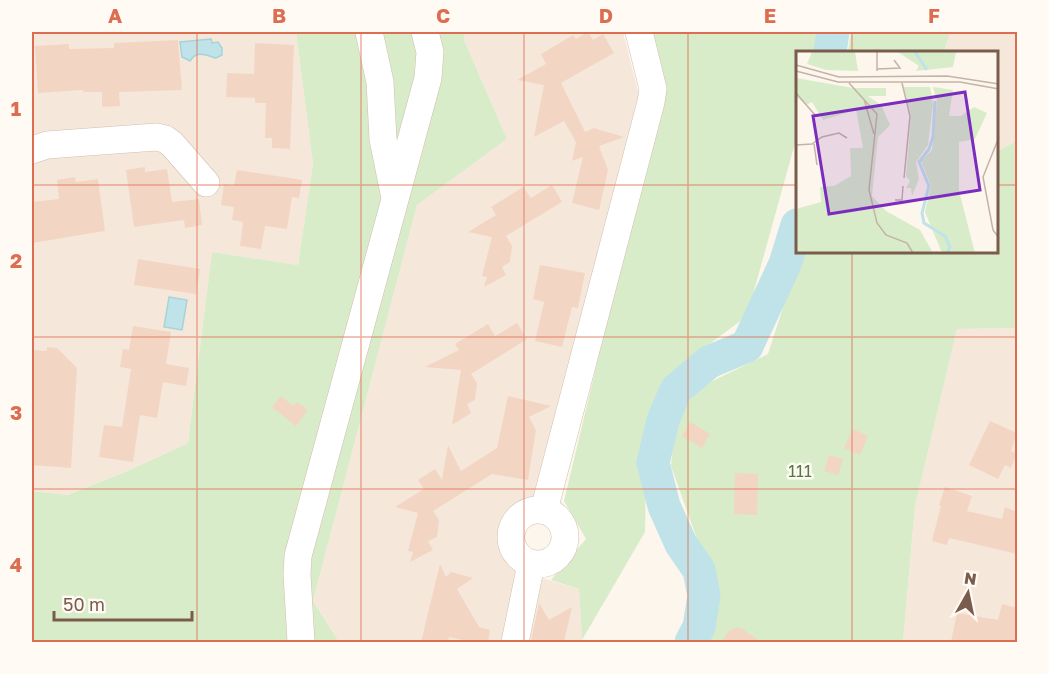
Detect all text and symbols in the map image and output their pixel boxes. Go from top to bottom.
text: A [108,3,122,27]
text: B [272,3,286,27]
text: C [436,3,450,27]
text: D [599,3,613,27]
text: E [764,3,776,27]
text: F [928,3,940,27]
inset map [796,51,998,254]
text: 1 [11,96,21,120]
text: 2 [10,248,22,272]
text: 3 [10,400,22,424]
park label: 111 [788,461,812,481]
text: 4 [10,552,22,576]
north arrow [938,563,998,623]
text: N [963,567,978,589]
scale bar [54,584,192,622]
text: 50 m [63,593,105,615]

